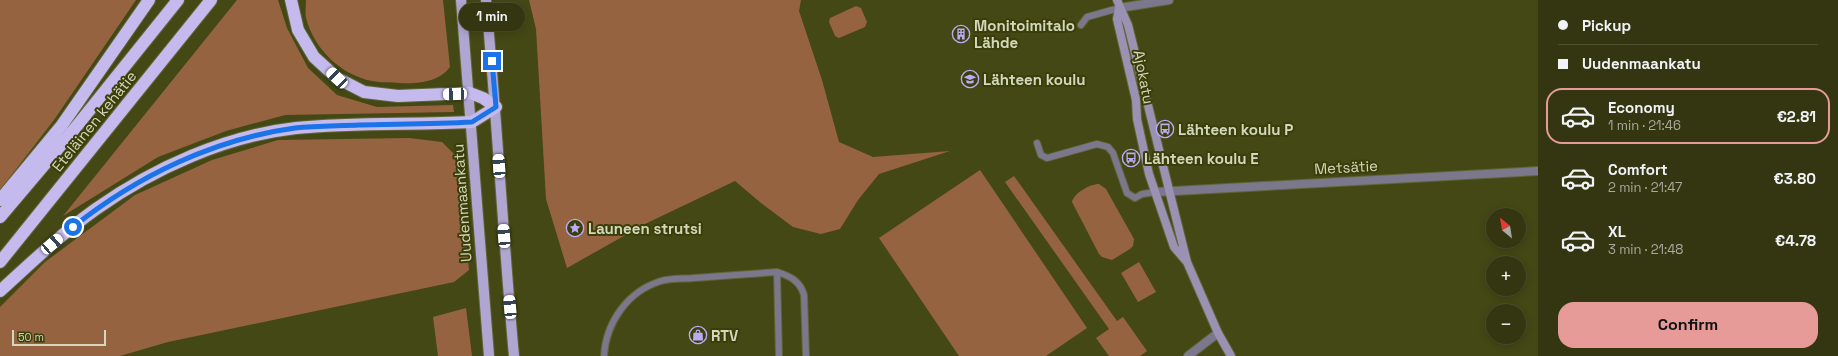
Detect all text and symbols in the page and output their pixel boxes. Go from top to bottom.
callout: 1 min [459,3,525,31]
text: 1 min [476,8,508,25]
place label: Monitoimitalo Lähde [974,16,1075,52]
text: Pickup [1582,16,1631,35]
building icon: Monitoimitalo Lähde [951,24,971,44]
street label: Ajokatu [1129,48,1159,106]
route end [483,52,501,70]
text: Uudenmaankatu [1582,54,1701,73]
car [324,65,350,91]
street label: Eteläinen kehätie [47,67,141,175]
school or university icon: Lähteen koulu [960,69,980,89]
place label: Lähteen koulu [983,70,1085,89]
car [443,88,467,100]
icon: car [1560,98,1596,134]
text: Economy [1608,98,1675,117]
text: €2.81 [1777,107,1816,126]
text: 1 min · 21:46 [1608,117,1681,134]
bus stop icon: Lähteen koulu P [1155,119,1175,139]
place label: Lähteen koulu P [1178,120,1293,139]
street label: Uudenmaankatu [448,143,476,263]
bus stop icon: Lähteen koulu E [1121,148,1141,168]
place label: Lähteen koulu E [1144,149,1259,168]
car [492,154,506,178]
street label: Metsätie [1314,156,1379,178]
icon: car [1560,160,1596,196]
text: Comfort [1608,160,1668,179]
text: €3.80 [1774,169,1816,188]
text: 2 min · 21:47 [1608,179,1682,196]
north arrow [1486,208,1526,248]
map controls [1486,208,1526,344]
route start [64,218,82,236]
place icon: Launeen strutsi [565,218,585,238]
place label: Launeen strutsi [588,219,702,238]
icon: car [1560,222,1596,258]
text: XL [1608,222,1626,241]
car [497,224,511,248]
text: €4.78 [1775,231,1816,250]
car [39,232,65,256]
text: 3 min · 21:48 [1608,241,1683,258]
button: + [1486,256,1526,296]
car [503,295,517,319]
button: Confirm [1558,302,1818,348]
button: − [1486,304,1526,344]
shop icon: RTV [688,325,708,345]
place label: RTV [711,326,738,345]
scale bar [12,328,106,347]
text: 50 m [18,330,44,344]

